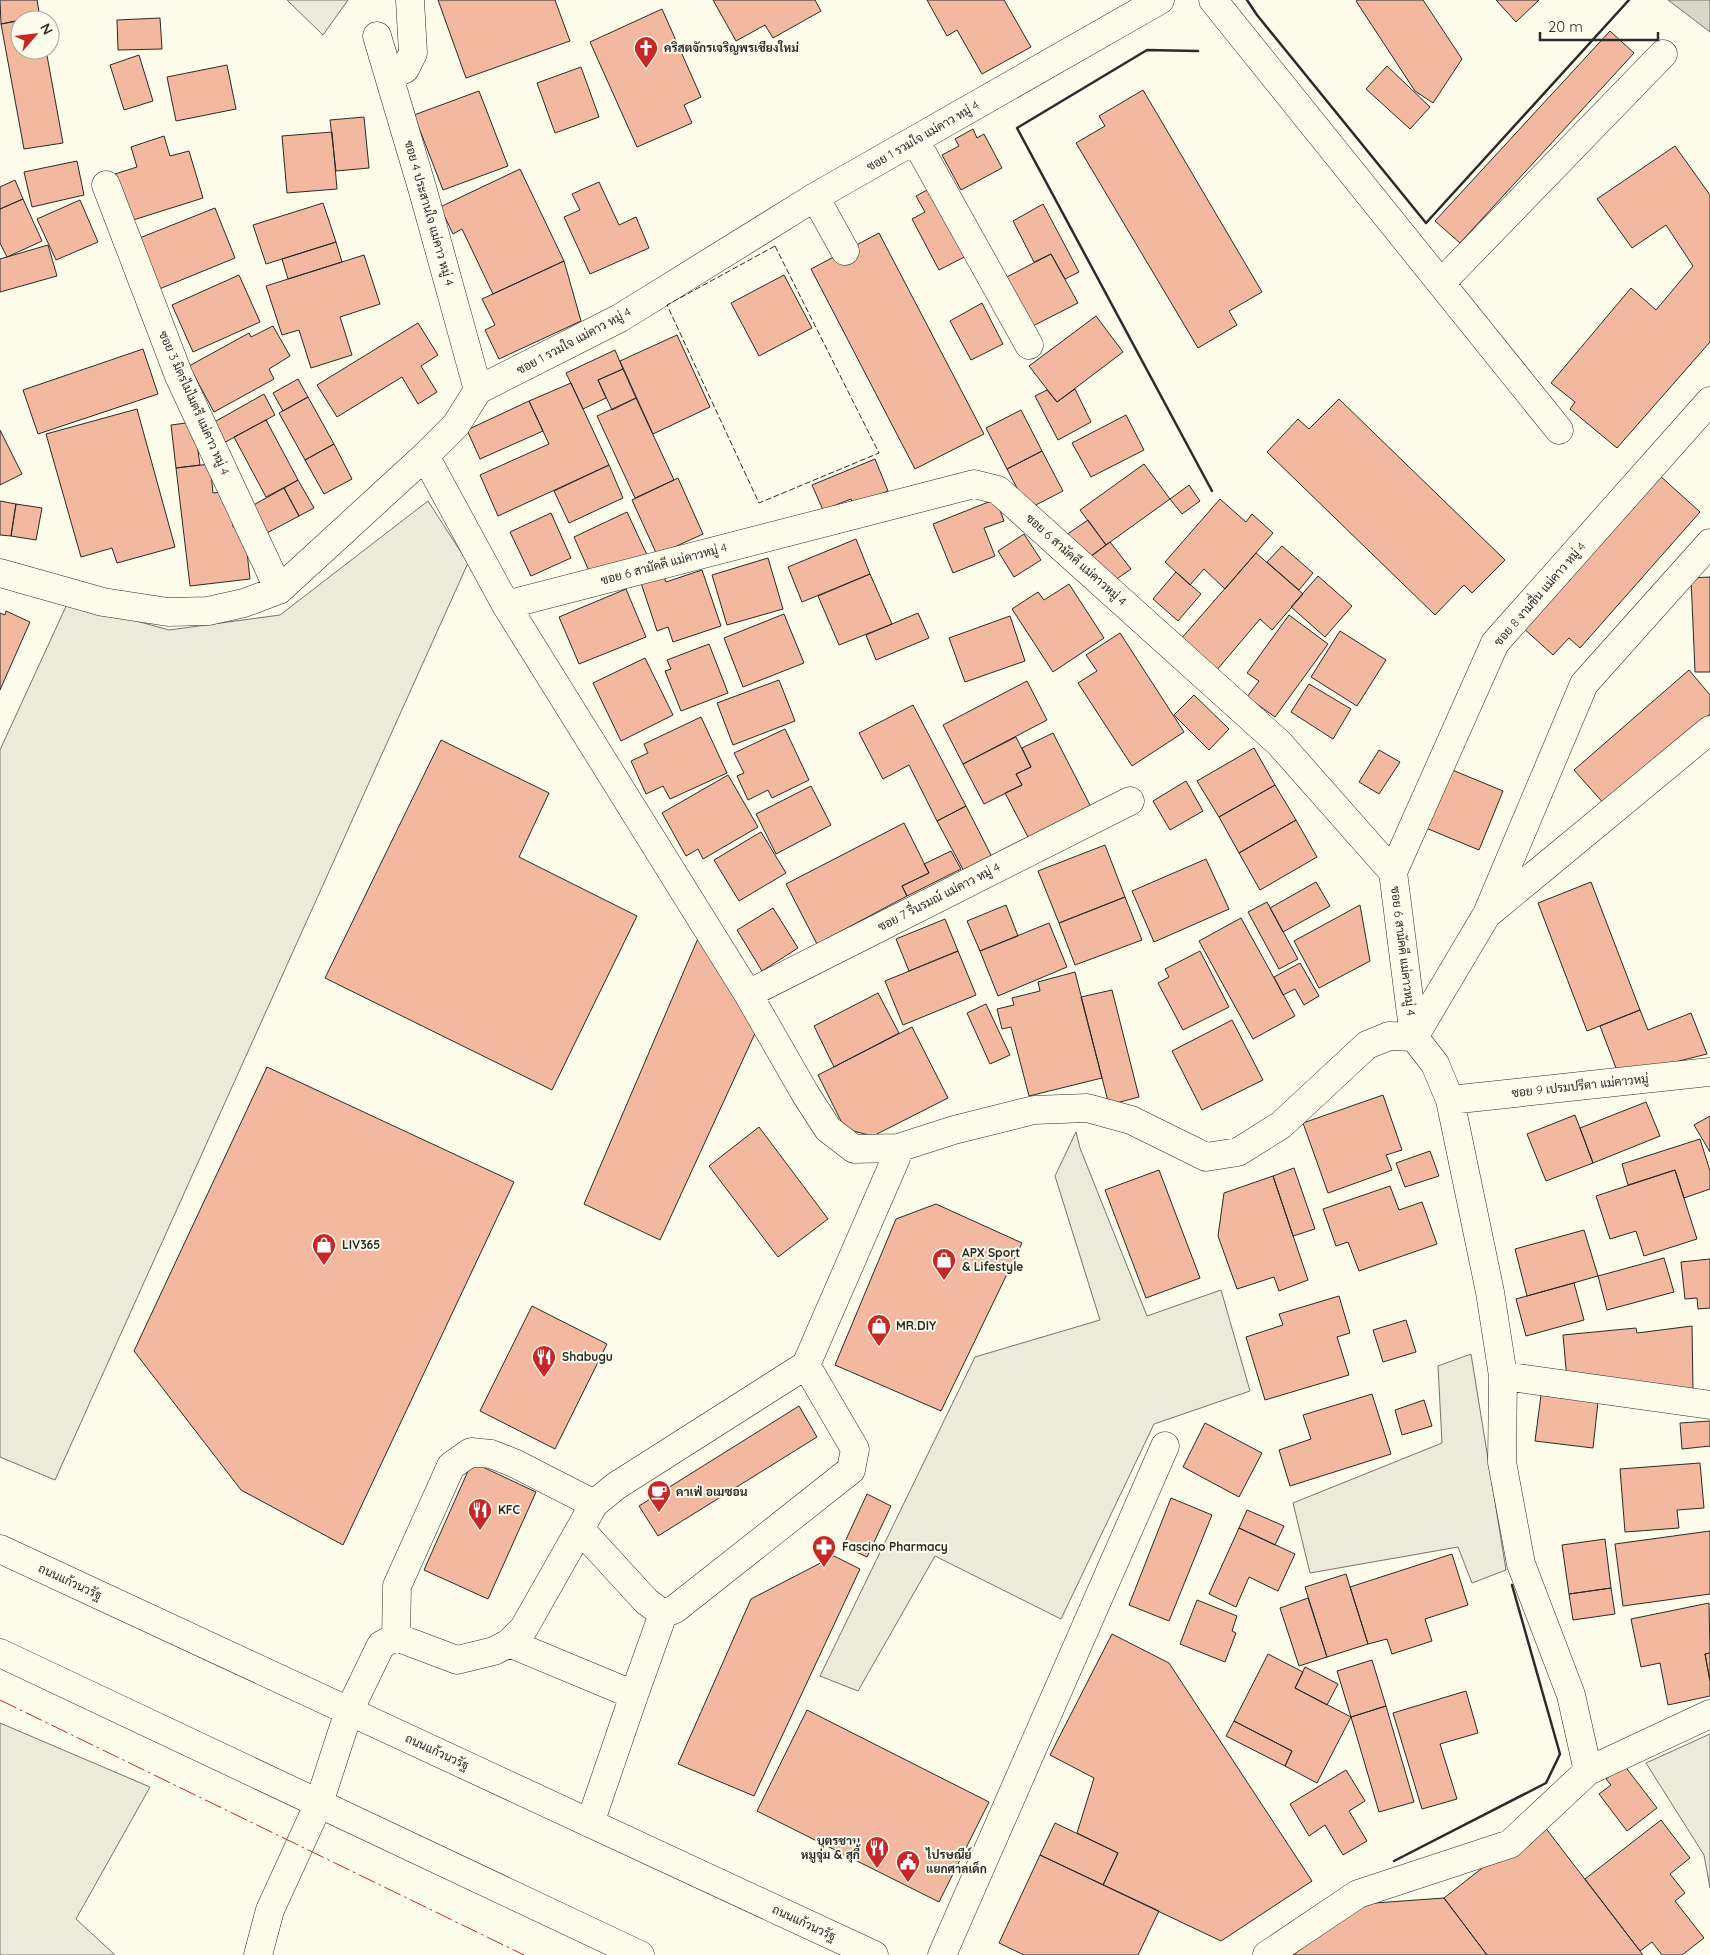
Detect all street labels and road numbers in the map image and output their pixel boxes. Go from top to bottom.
street label: ซอย 1 รวมใจ แม่คาว หมู่ 4 [864,97,982,175]
street label: ซอย 4 ประสานใจ แม่คาว หมู่ 4 [401,138,457,288]
street label: ซอย 1 รวมใจ แม่คาว หมู่ 4 [514,304,634,378]
street label: ซอย 3 มิตรไมไมตรี แม่คาว หมู่ 4 [155,328,233,478]
street label: ซอย 6 สามัคคี แม่คาวหมู่ 4 [1022,510,1130,610]
street label: ซอย 8 งามชื่น แม่คาว หมู่ 4 [1488,537,1590,649]
street label: ซอย 6 สามัคคี แม่คาวหมู่ 4 [599,539,729,589]
street label: ซอย 7 รื่นรมณ์ แม่คาว หมู่ 4 [874,856,1003,935]
street label: ซอย 6 สามัคคี แม่คาวหมู่ 4 [1387,885,1419,1017]
street label: ซอย 9 เปรมปรีดา แม่คาวหมู่ [1511,1071,1649,1101]
street label: ถนนแก้วนวรัฐ [36,1560,104,1604]
street label: ถนนแก้วนวรัฐ [403,1730,471,1774]
street label: ถนนแก้วนวรัฐ [770,1901,838,1945]

